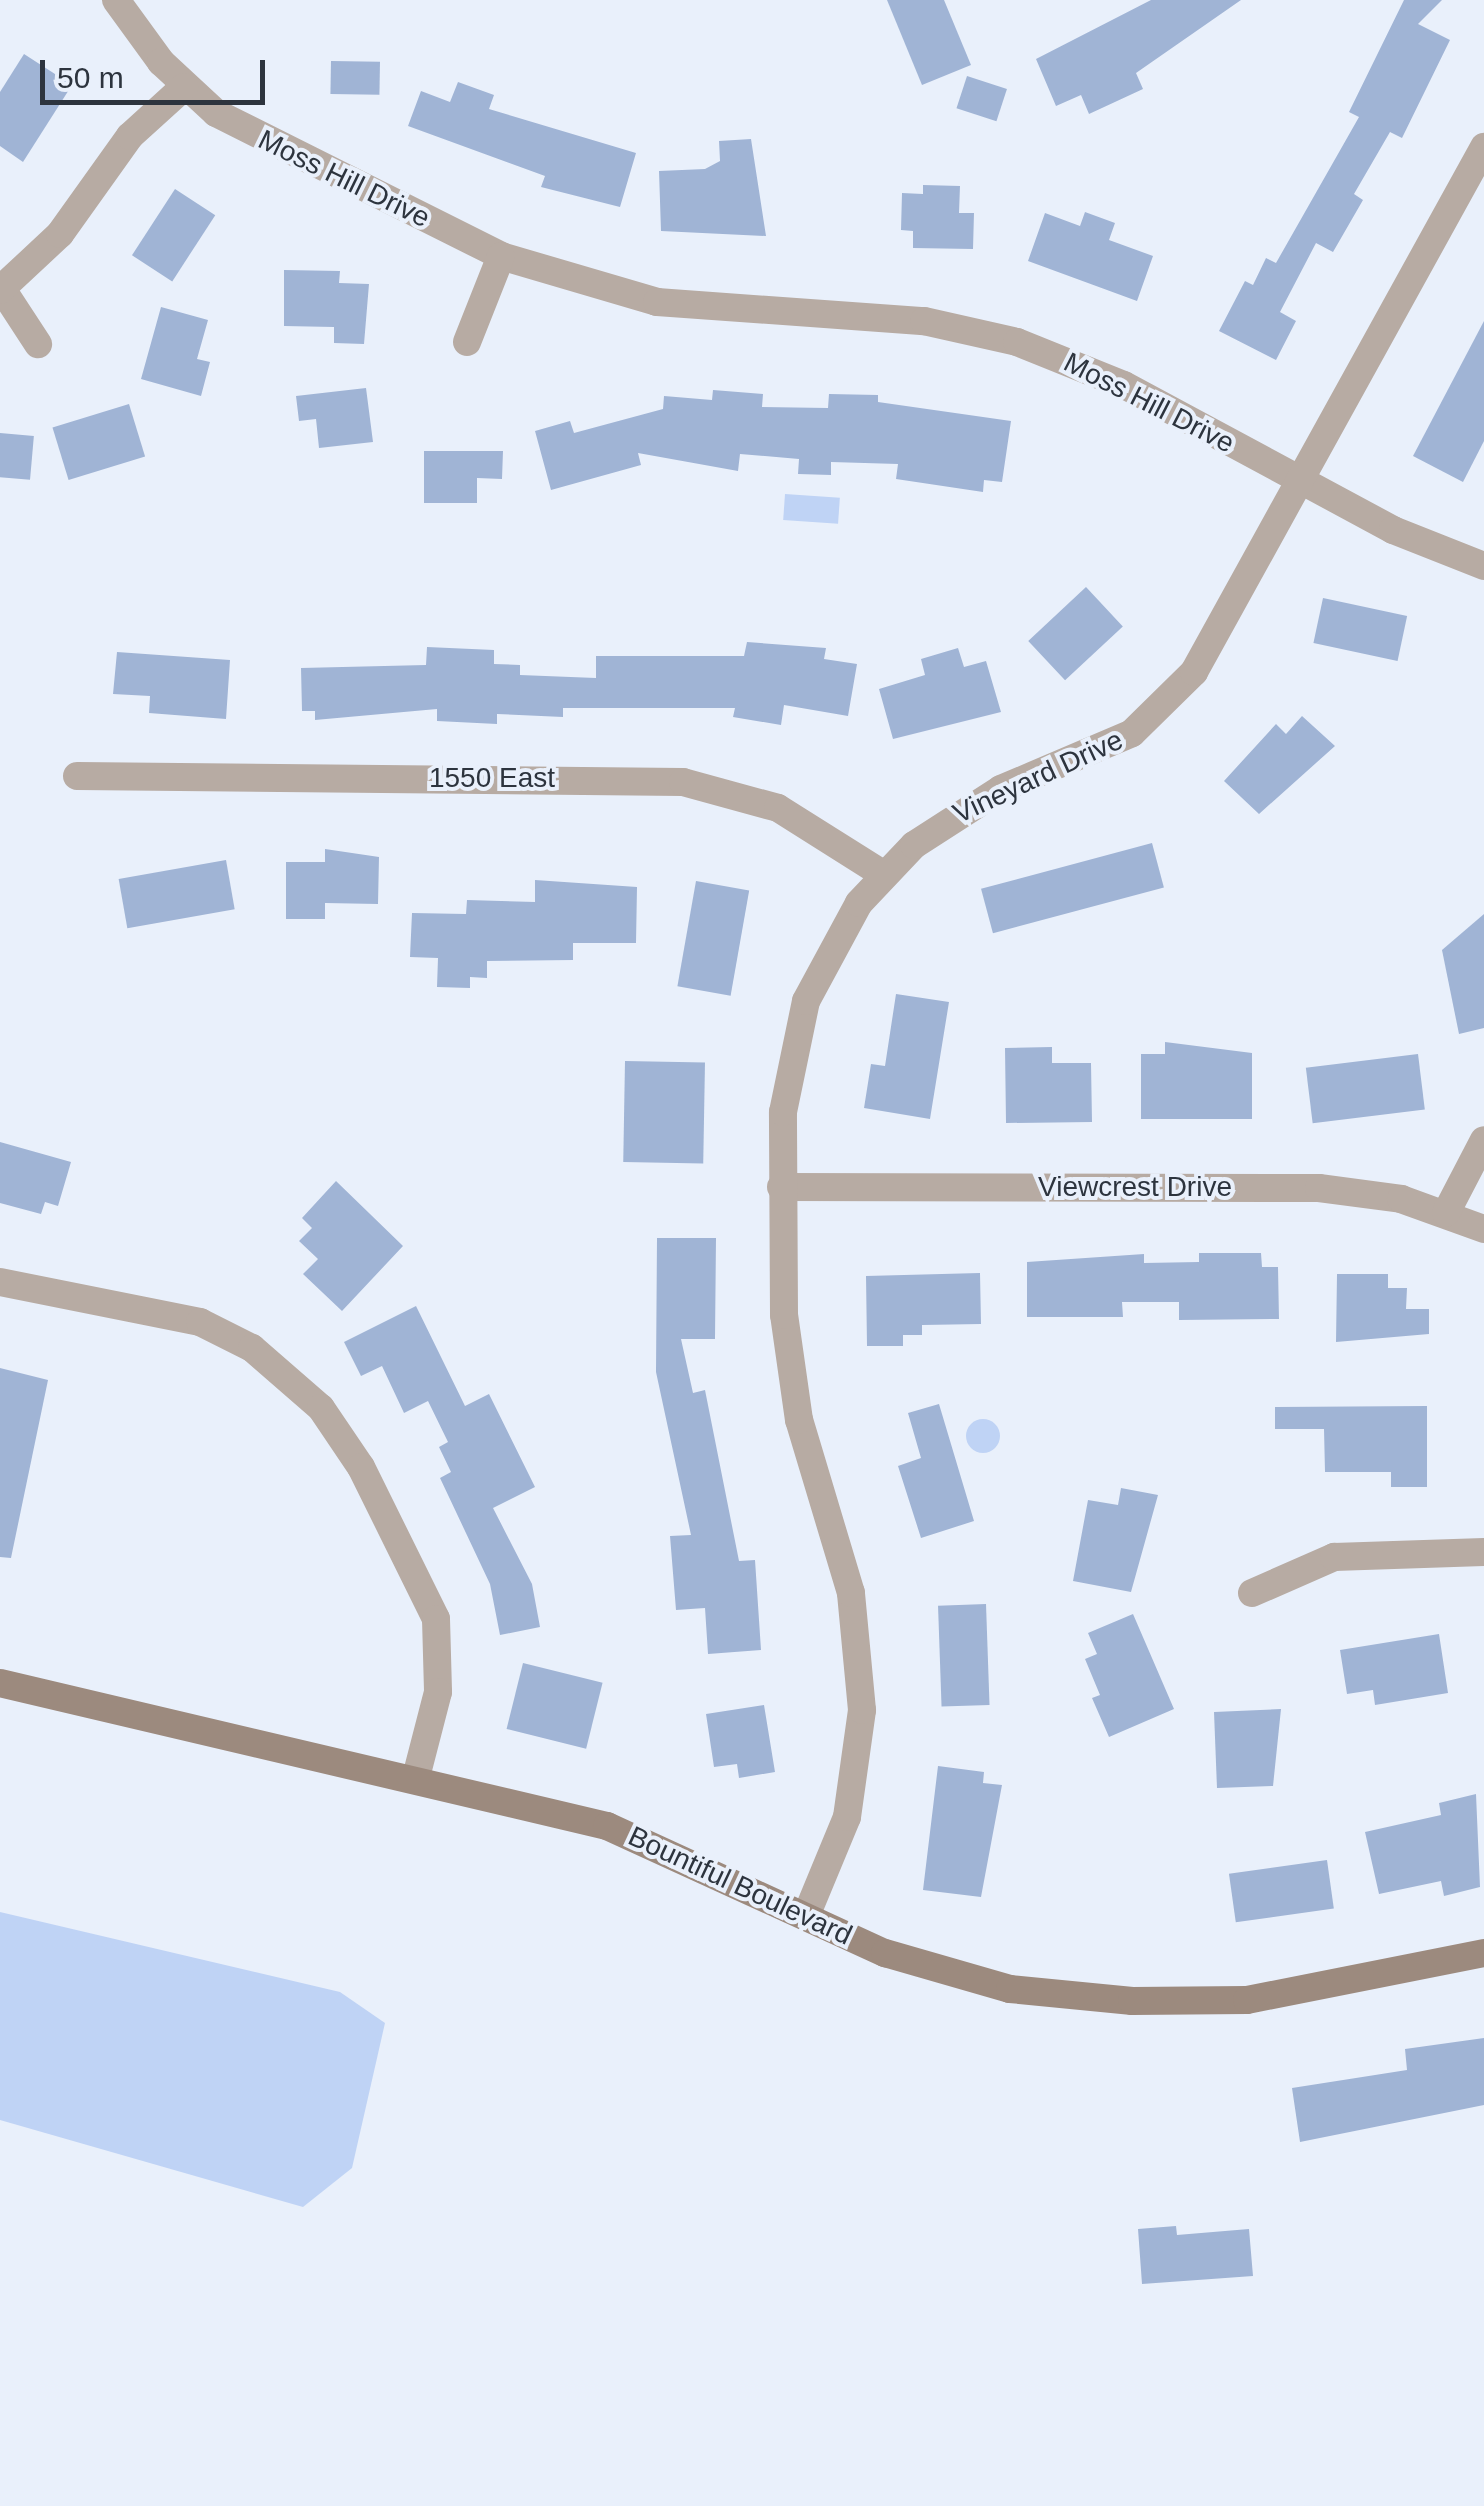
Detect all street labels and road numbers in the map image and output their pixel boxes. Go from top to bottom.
street label: Moss Hill Drive [253,123,435,235]
street label: Moss Hill Drive [1058,346,1240,460]
street label: Vineyard Drive [948,723,1128,831]
street label: 1550 East [429,761,555,795]
street label: Viewcrest Drive [1038,1170,1232,1204]
street label: Bountiful Boulevard [623,1819,857,1953]

